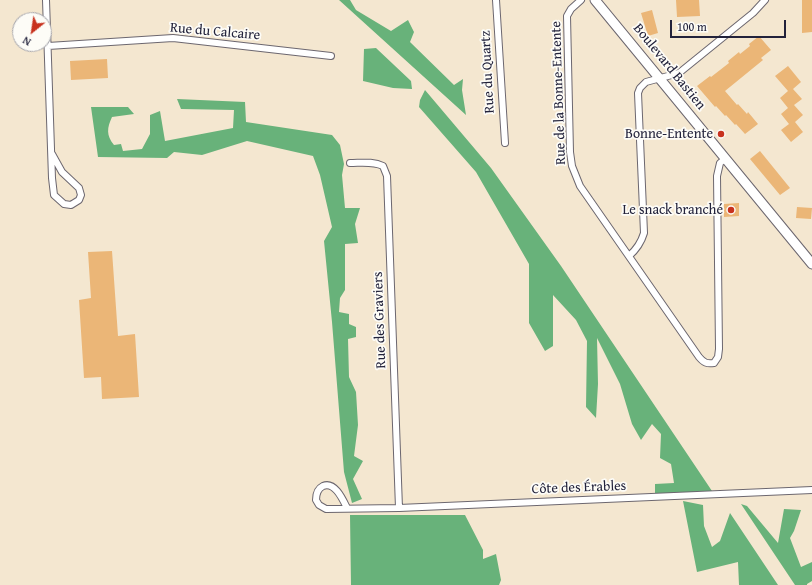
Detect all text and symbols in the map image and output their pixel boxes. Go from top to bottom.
north arrow [12,12,52,52]
scale bar [672,12,788,38]
text: 100 m [677,18,707,35]
street label: Rue du Calcaire [169,20,261,44]
street label: Boulevard Bastien [629,20,709,114]
street label: Rue de la Bonne-Entente [548,21,570,165]
street label: Rue du Quartz [477,30,499,114]
text: N [19,33,34,50]
place label: Bonne-Entente [625,126,713,142]
marker: Bonne-Entente [716,129,726,139]
place label: Le snack branché [623,202,723,218]
marker: Le snack branché [726,205,736,215]
street label: Rue des Graviers [370,271,390,369]
street label: Côte des Érables [531,478,627,498]

